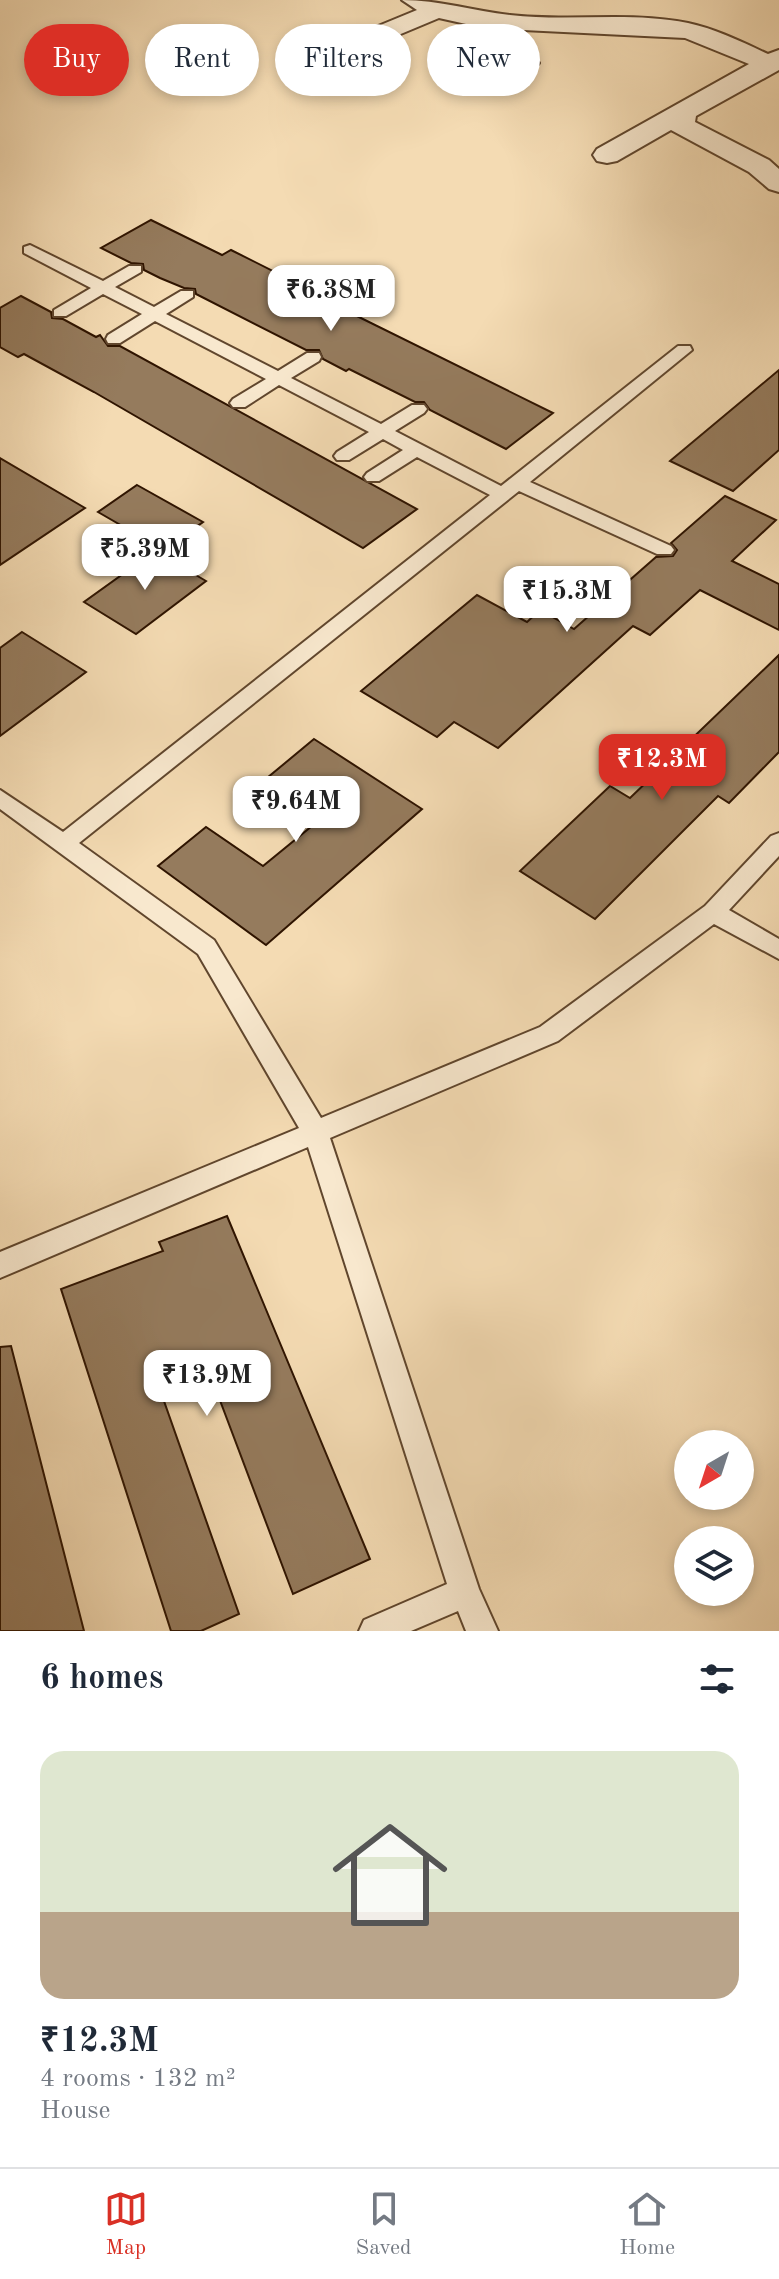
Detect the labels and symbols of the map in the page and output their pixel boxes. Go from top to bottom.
pin: ₹6.38M [266,265,396,333]
pin: ₹5.39M [80,524,210,592]
pin: ₹15.3M [502,566,632,634]
pin: ₹12.3M [597,734,727,802]
pin: ₹9.64M [231,776,361,844]
pin: ₹13.9M [142,1350,272,1418]
north arrow [674,1430,754,1510]

